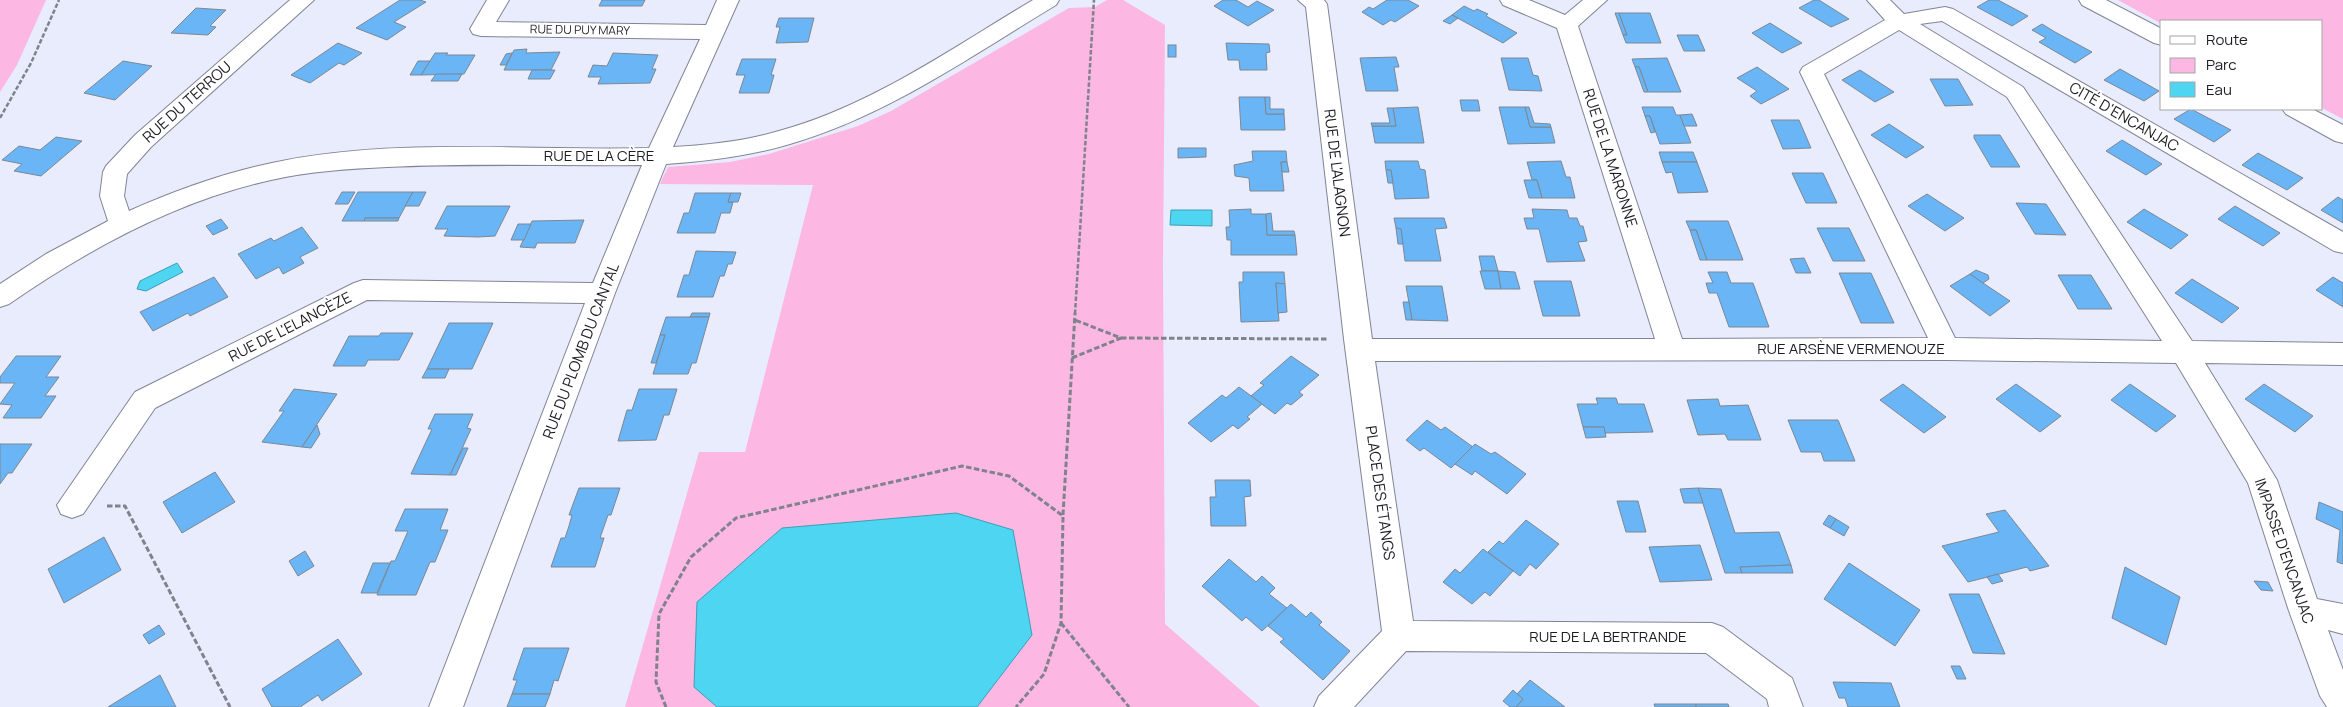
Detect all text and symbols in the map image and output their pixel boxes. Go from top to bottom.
street label: RUE DU PUY MARY [530,20,631,39]
legend [2160,20,2323,110]
text: Route [2206,29,2248,50]
text: Parc [2206,54,2237,75]
street label: RUE DU TERROU [138,56,236,147]
street label: CITÉ D'ENCANJAC [2065,77,2183,157]
text: Eau [2206,79,2232,100]
street label: RUE DE LA MARONNE [1578,86,1643,230]
street label: RUE DE L'ALAGNON [1319,108,1356,238]
street label: RUE DE LA CÈRE [544,145,654,166]
street label: RUE DU PLOMB DU CANTAL [537,260,624,442]
street label: RUE DE L'ELANCÈZE [225,286,355,367]
street label: RUE ARSÈNE VERMENOUZE [1757,338,1945,359]
street label: PLACE DES ÉTANGS [1361,424,1400,561]
street label: IMPASSE D'ENCANJAC [2250,475,2319,627]
street label: RUE DE LA BERTRANDE [1529,626,1687,647]

